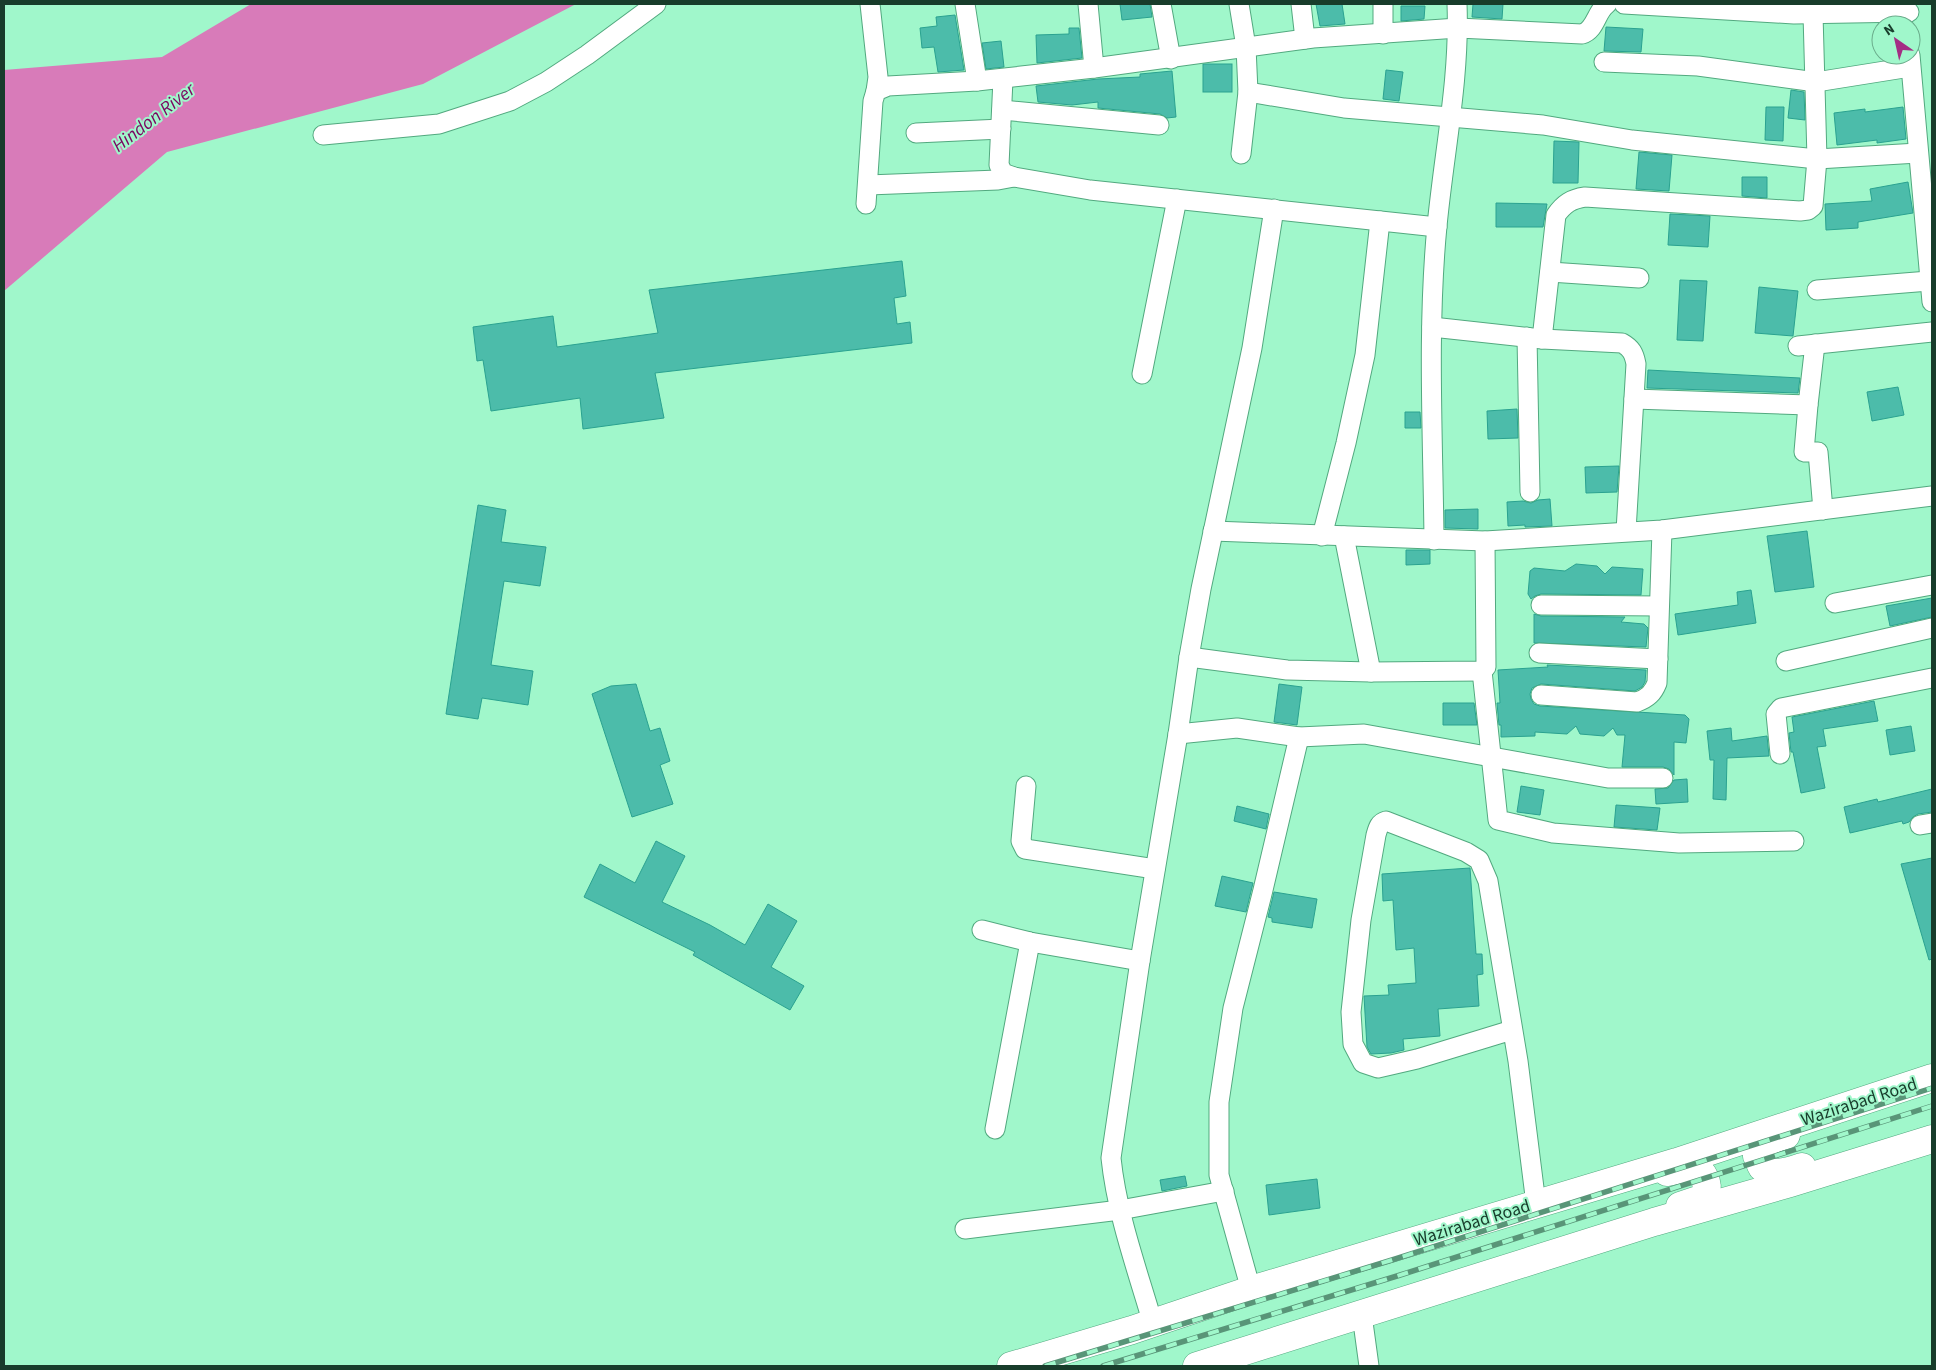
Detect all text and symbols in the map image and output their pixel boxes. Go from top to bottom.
north arrow [1871,15,1921,65]
text: N [1880,19,1899,41]
water label: Hindon River [107,76,203,159]
street label: Wazirabad Road [1798,1071,1920,1133]
street label: Wazirabad Road [1411,1193,1533,1253]

